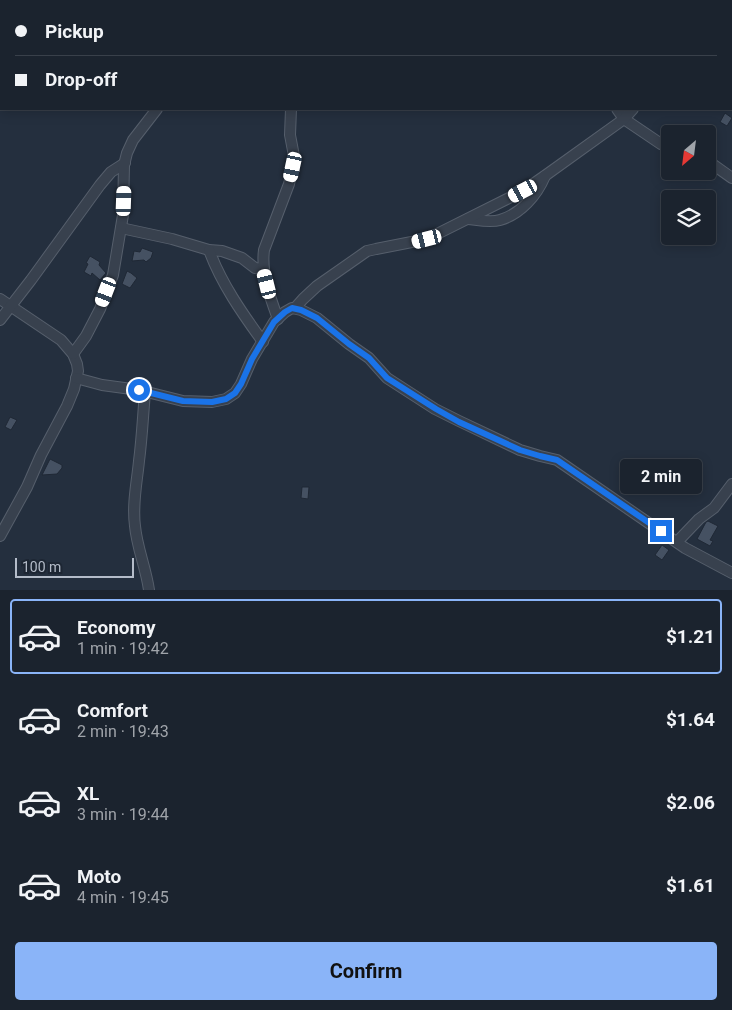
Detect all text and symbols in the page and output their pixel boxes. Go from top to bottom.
text: Pickup [45,20,104,43]
text: Drop-off [45,68,117,91]
north arrow [661,125,716,180]
map controls [661,125,716,245]
car [282,151,303,183]
car [506,177,539,205]
car [115,186,132,216]
button: layers [661,190,716,245]
car [410,228,443,250]
car [256,268,277,300]
car [93,275,118,309]
route start [128,379,150,401]
callout: 2 min [620,458,702,494]
text: 2 min [641,467,681,486]
route end [650,520,672,542]
scale bar [15,555,134,578]
text: 100 m [22,559,61,575]
icon: car [17,614,62,659]
text: Economy [77,616,156,639]
text: $1.21 [666,625,715,648]
text: 1 min · 19:42 [77,639,169,658]
icon: car [17,697,62,742]
text: Comfort [77,699,148,722]
text: $1.64 [666,708,715,731]
text: 2 min · 19:43 [77,722,169,741]
icon: car [17,780,62,825]
text: XL [77,782,99,805]
text: $2.06 [666,791,715,814]
text: 3 min · 19:44 [77,805,169,824]
icon: car [17,863,62,908]
text: Moto [77,865,121,888]
text: $1.61 [666,874,715,897]
text: 4 min · 19:45 [77,888,169,907]
button: Confirm [15,942,717,1000]

